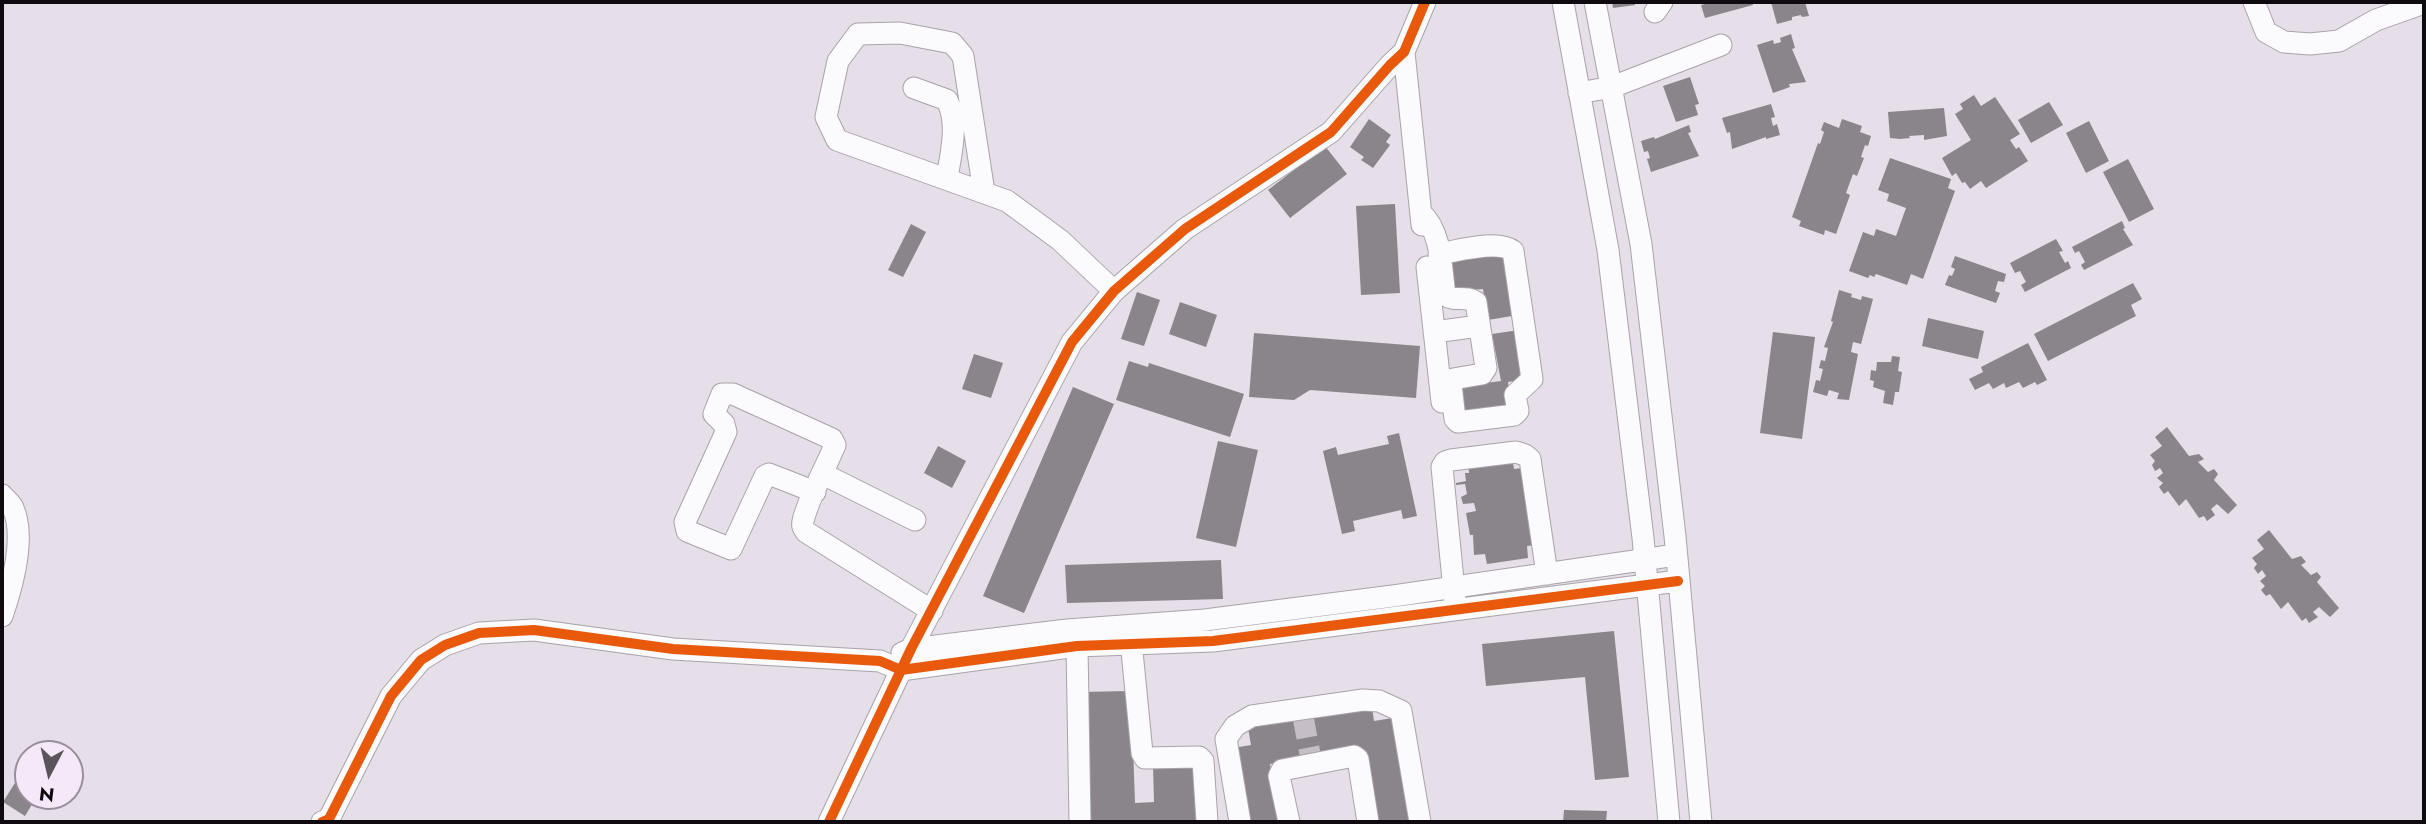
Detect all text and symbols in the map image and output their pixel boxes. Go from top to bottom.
north arrow [14,740,84,810]
text: N [37,780,56,809]

